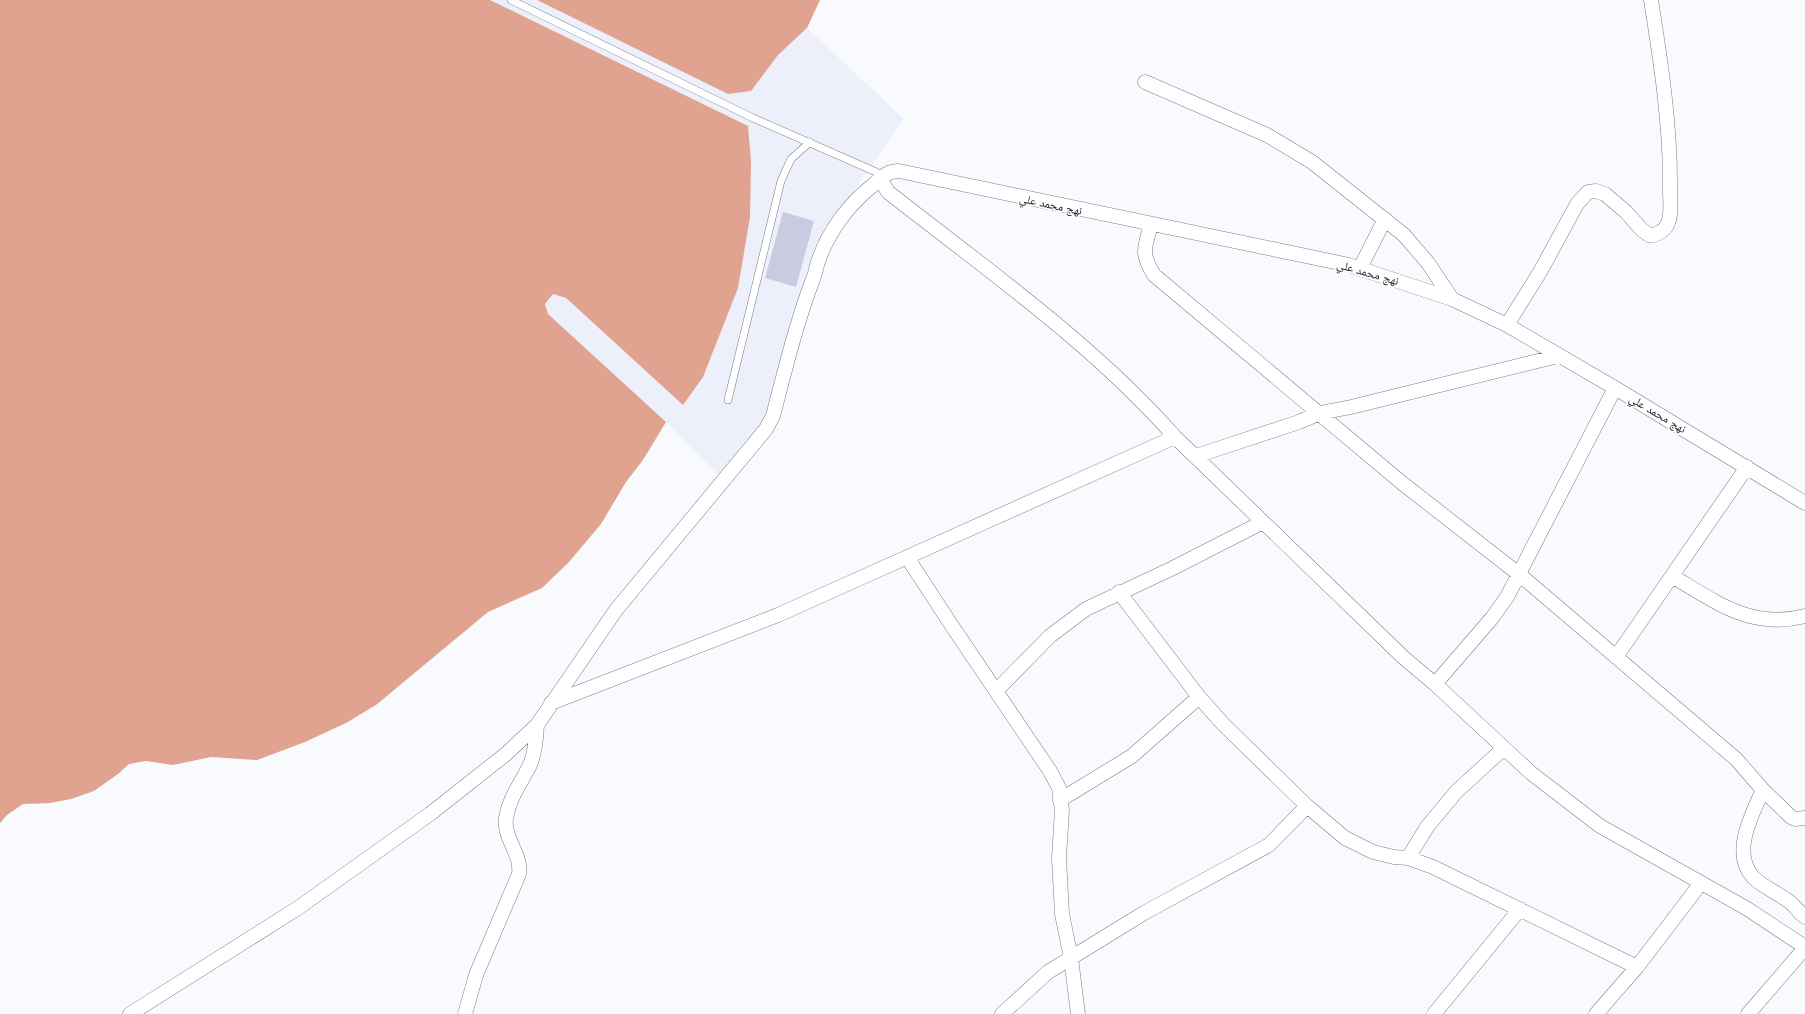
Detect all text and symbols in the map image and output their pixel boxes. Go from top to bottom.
street label: نهج محمد علي [1018,190,1084,221]
street label: نهج محمد علي [1334,256,1401,291]
street label: نهج محمد علي [1625,390,1689,439]

